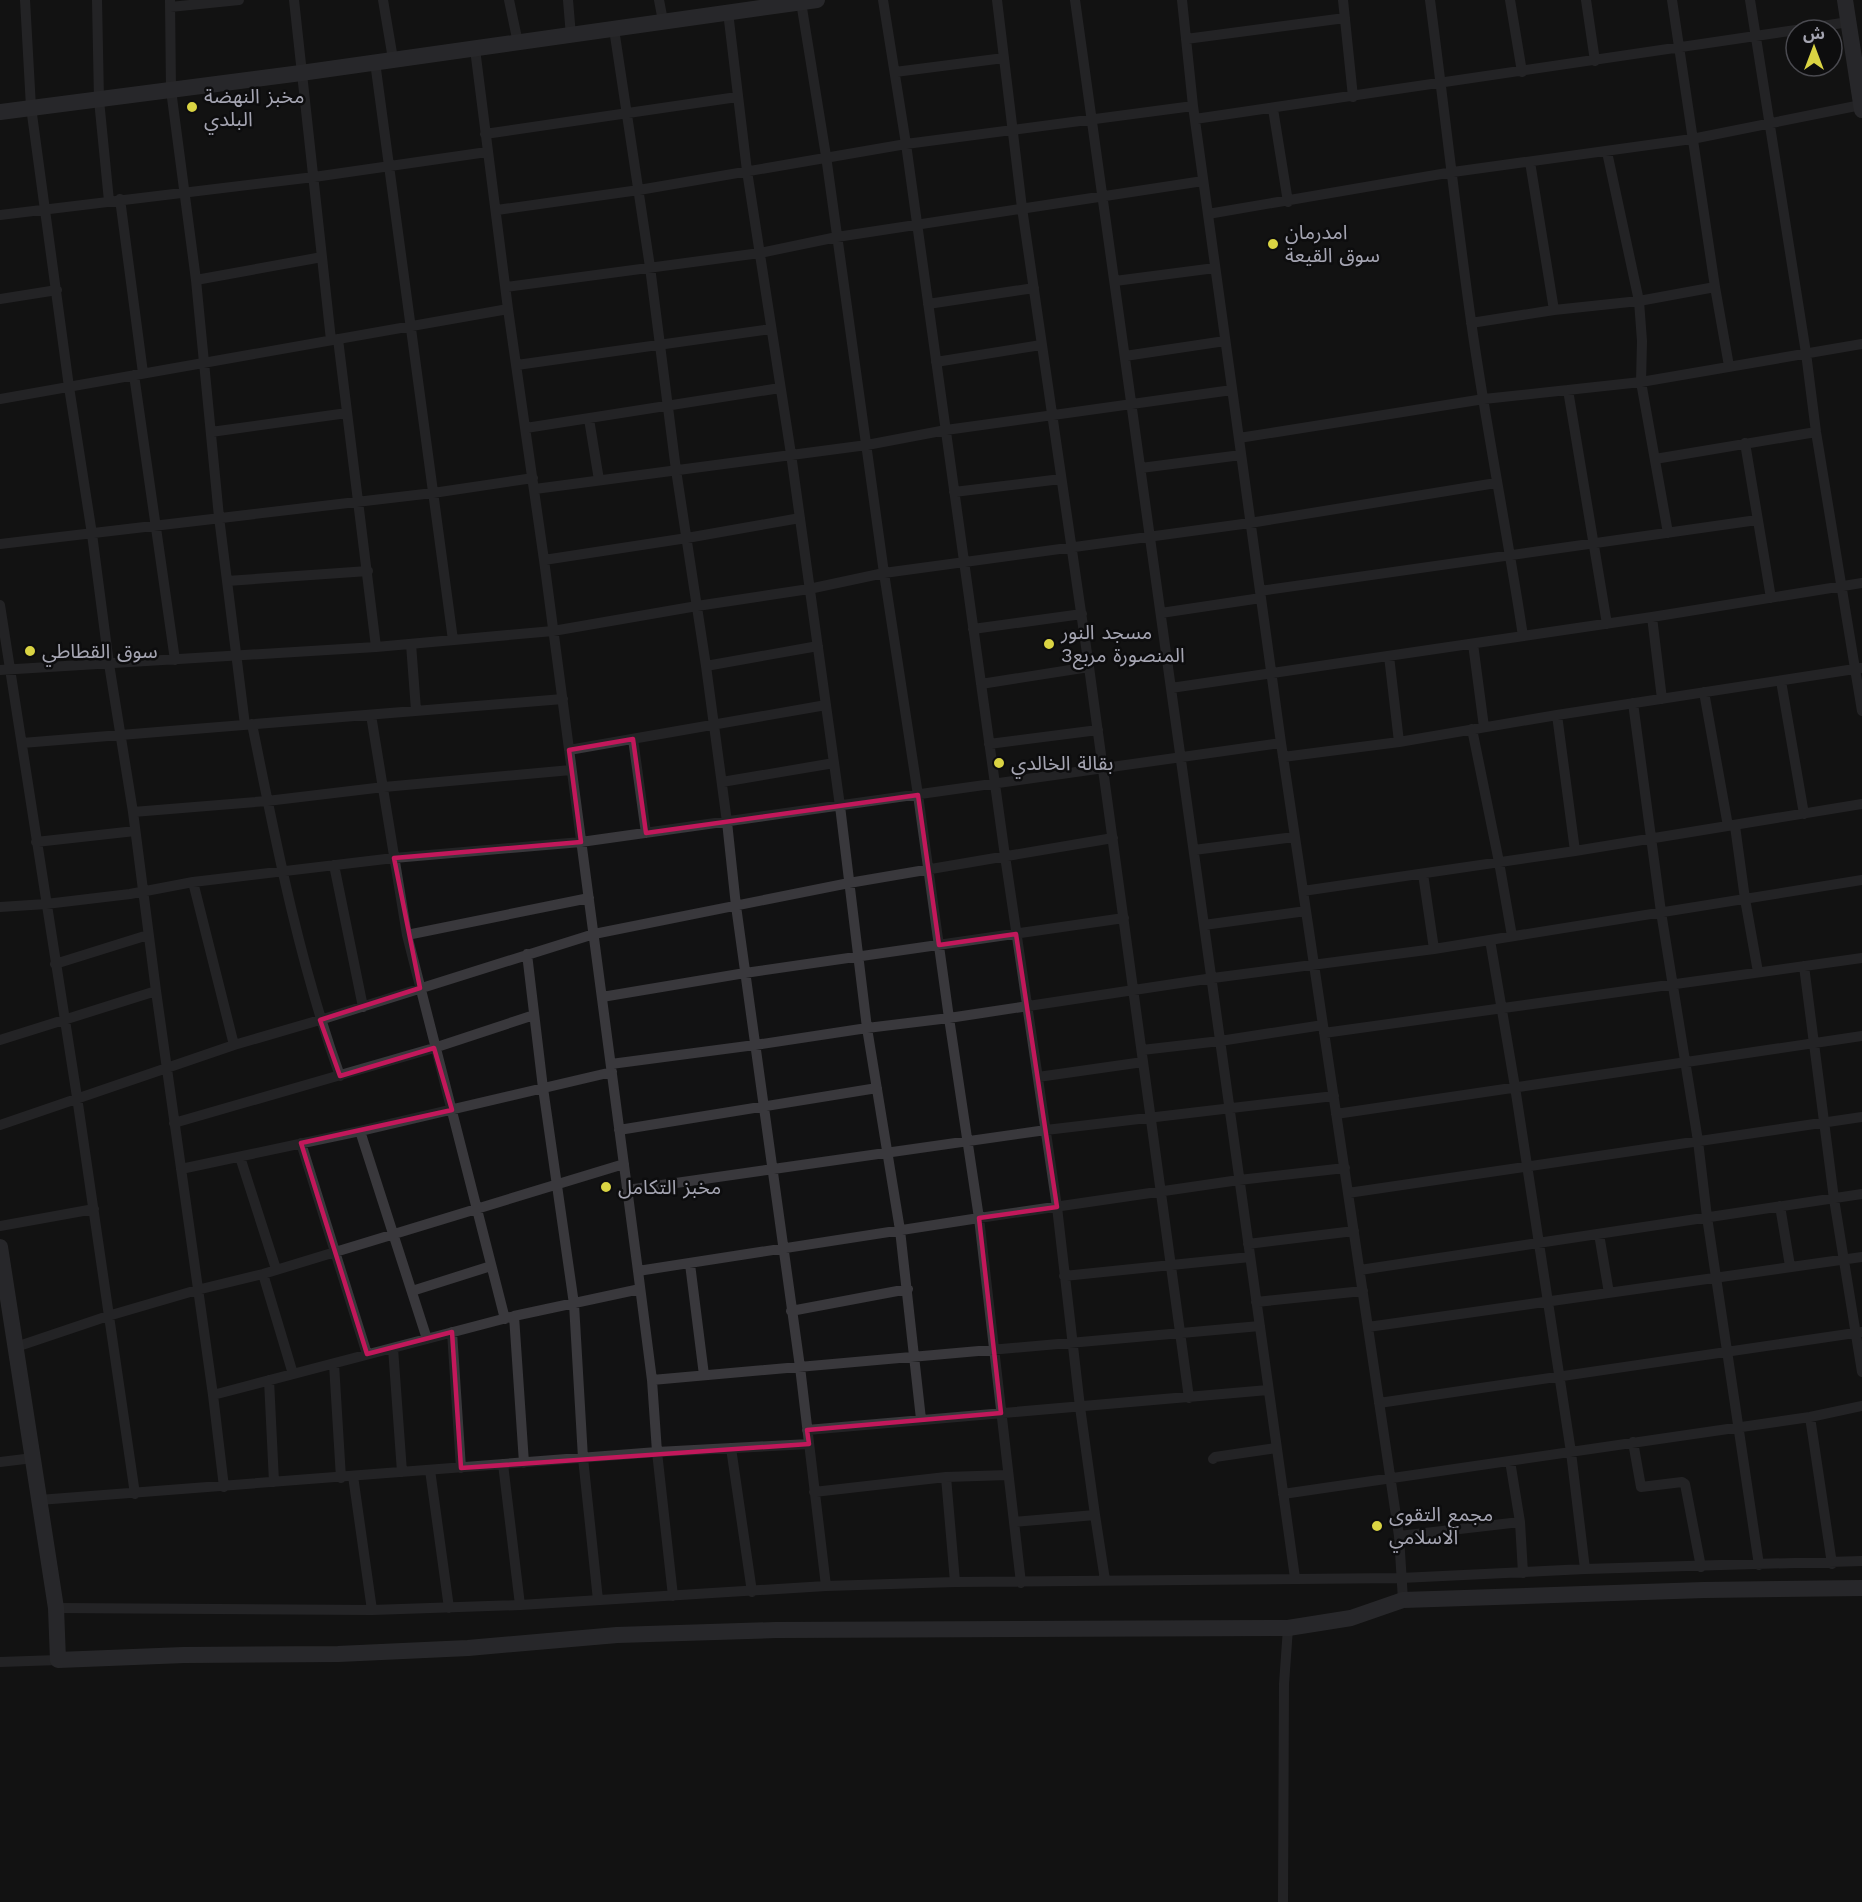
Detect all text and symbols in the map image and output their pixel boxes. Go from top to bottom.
north arrow [1784,18,1844,78]
text: ش [1803,24,1825,43]
place label: مخبز النهضة البلدي [204,84,305,135]
marker: مخبز النهضة البلدي [185,100,199,114]
place label: امدرمان سوق القيعة [1285,220,1380,267]
marker: امدرمان سوق القيعة [1266,237,1280,251]
place label: مسجد النور المنصورة مربع3 [1060,620,1185,670]
marker: مسجد النور المنصورة مربع3 [1042,637,1056,651]
place label: سوق القطاطي [42,639,158,667]
marker: سوق القطاطي [23,644,37,658]
place label: بقالة الخالدي [1011,751,1113,779]
marker: بقالة الخالدي [992,756,1006,770]
place label: مخبز التكامل [618,1175,721,1199]
marker: مخبز التكامل [599,1180,613,1194]
place label: مجمع التقوى الاسلامي [1389,1502,1493,1553]
marker: مجمع التقوى الاسلامي [1370,1519,1384,1533]

